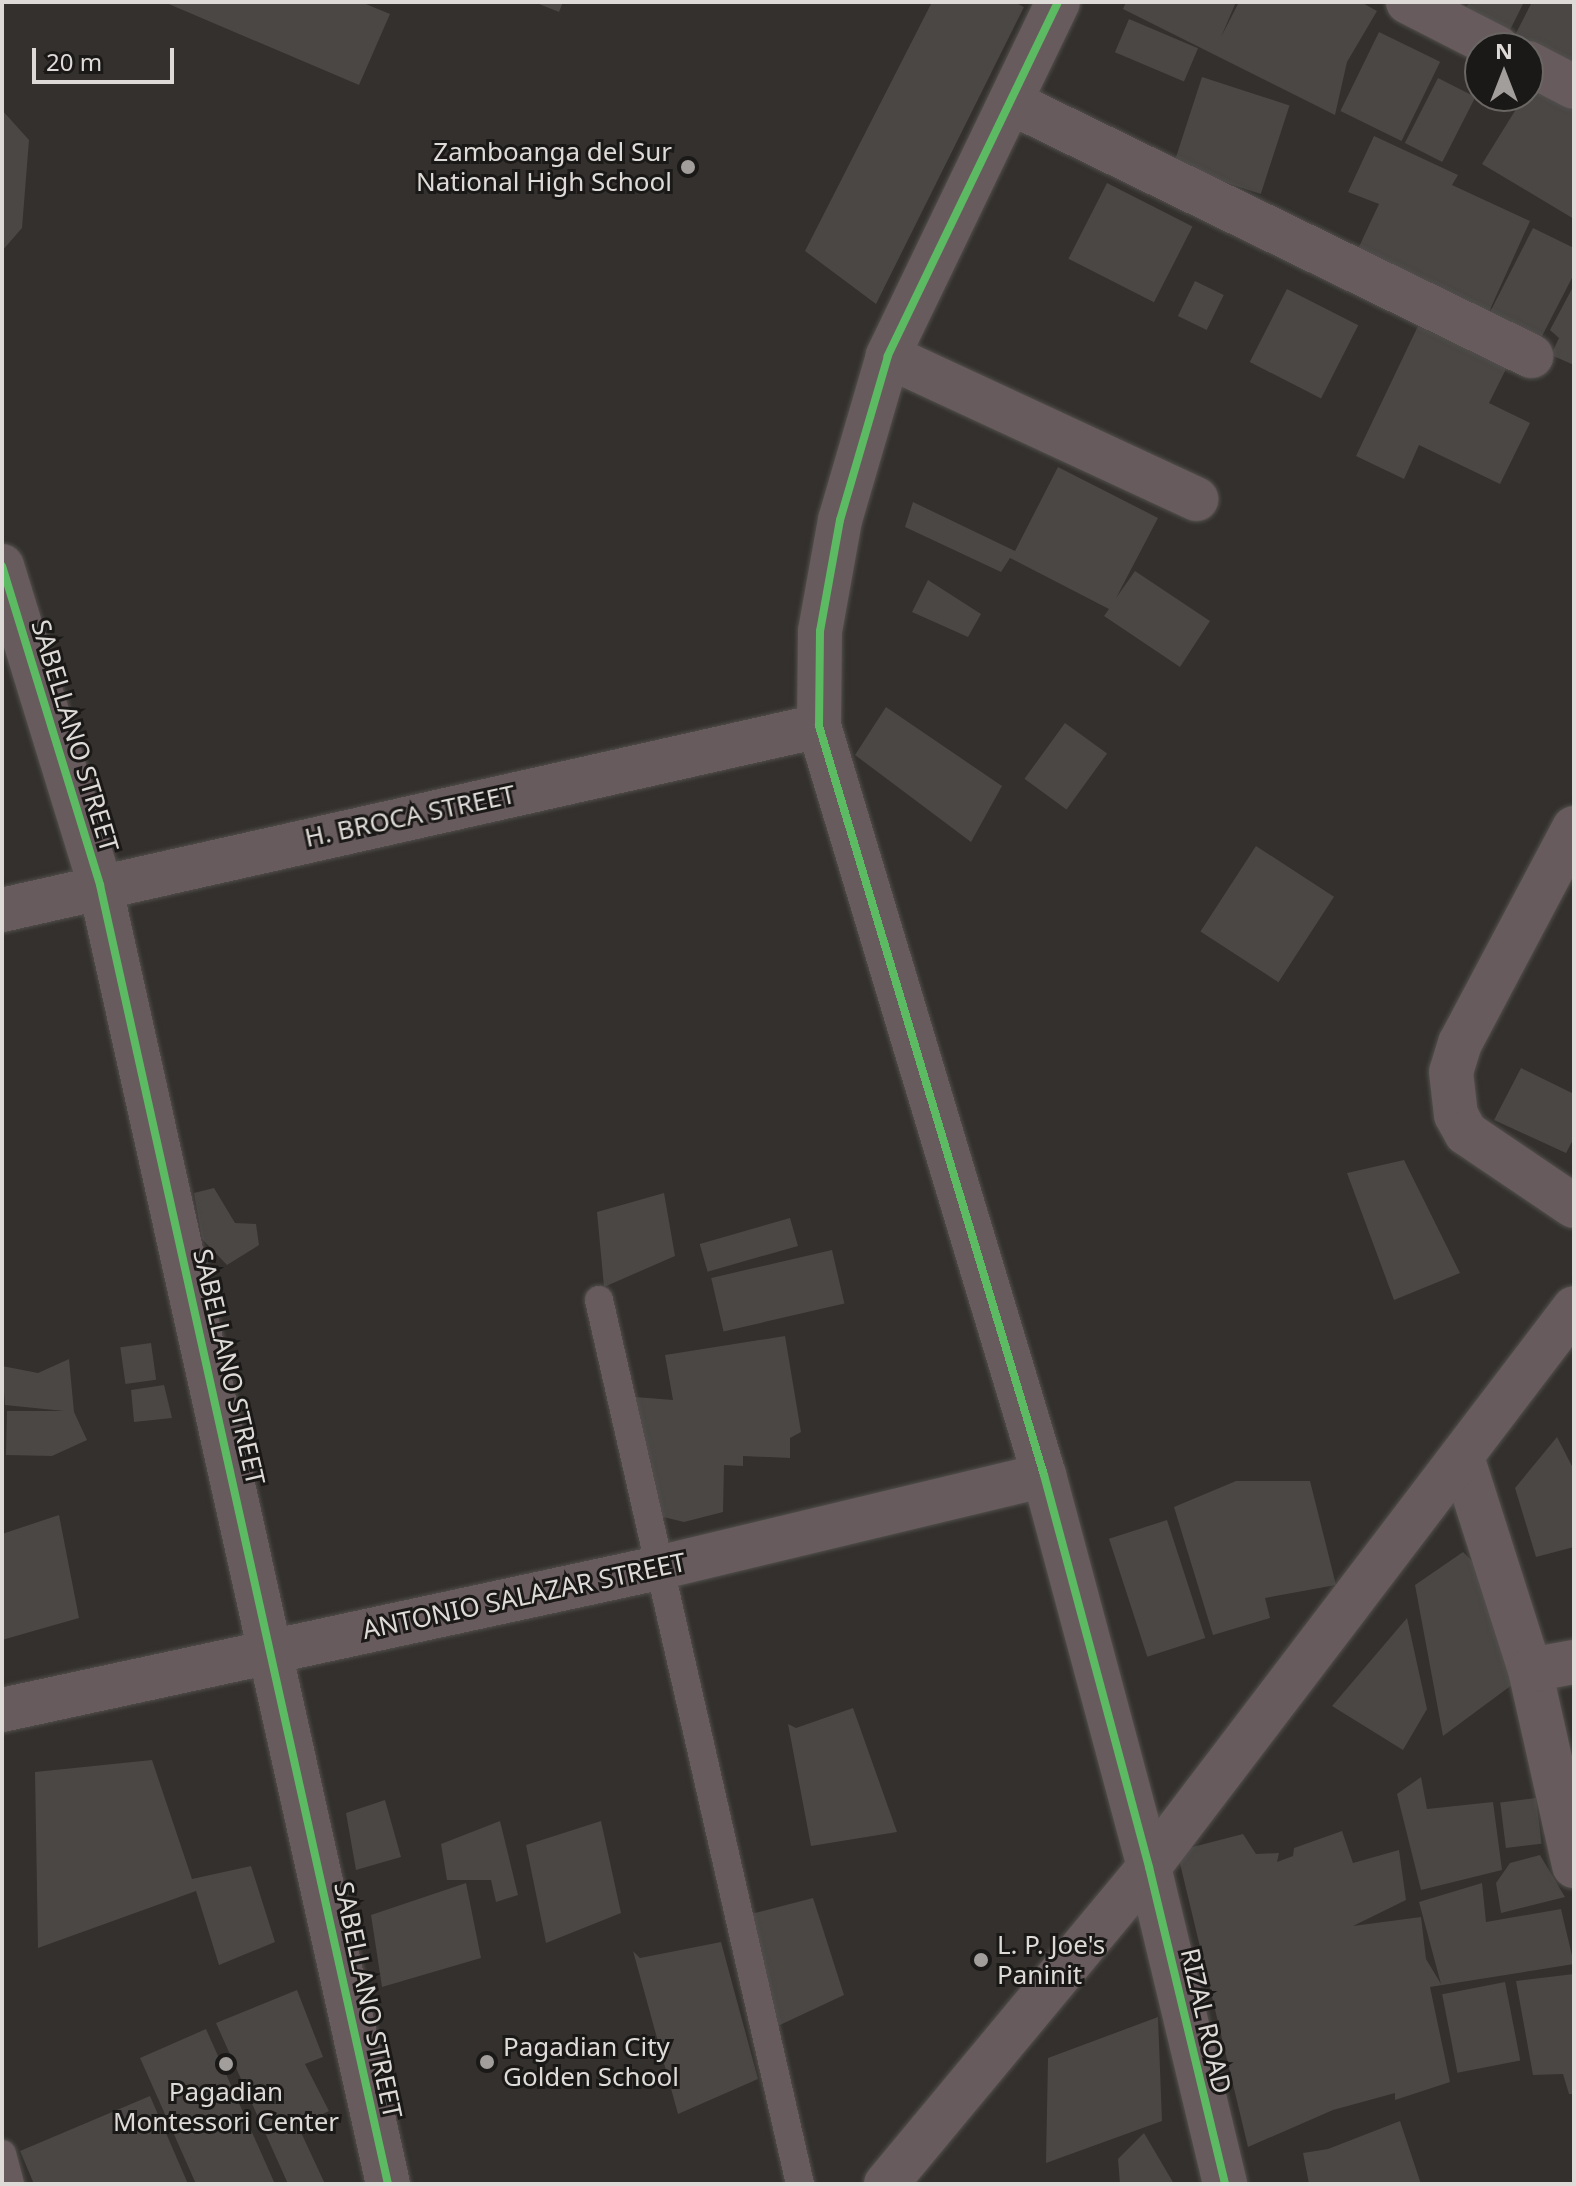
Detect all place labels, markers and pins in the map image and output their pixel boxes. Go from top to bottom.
place label: Zamboanga del Sur National High School [416,136,672,198]
marker: Zamboanga del Sur National High School [679,158,697,176]
place label: L. P. Joe's Paninit [997,1929,1105,1990]
marker: L. P. Joe's Paninit [972,1951,990,1969]
place label: Pagadian City Golden School [503,2031,679,2092]
marker: Pagadian City Golden School [478,2053,496,2071]
marker: Pagadian Montessori Center [217,2055,235,2073]
place label: Pagadian Montessori Center [113,2076,339,2138]

